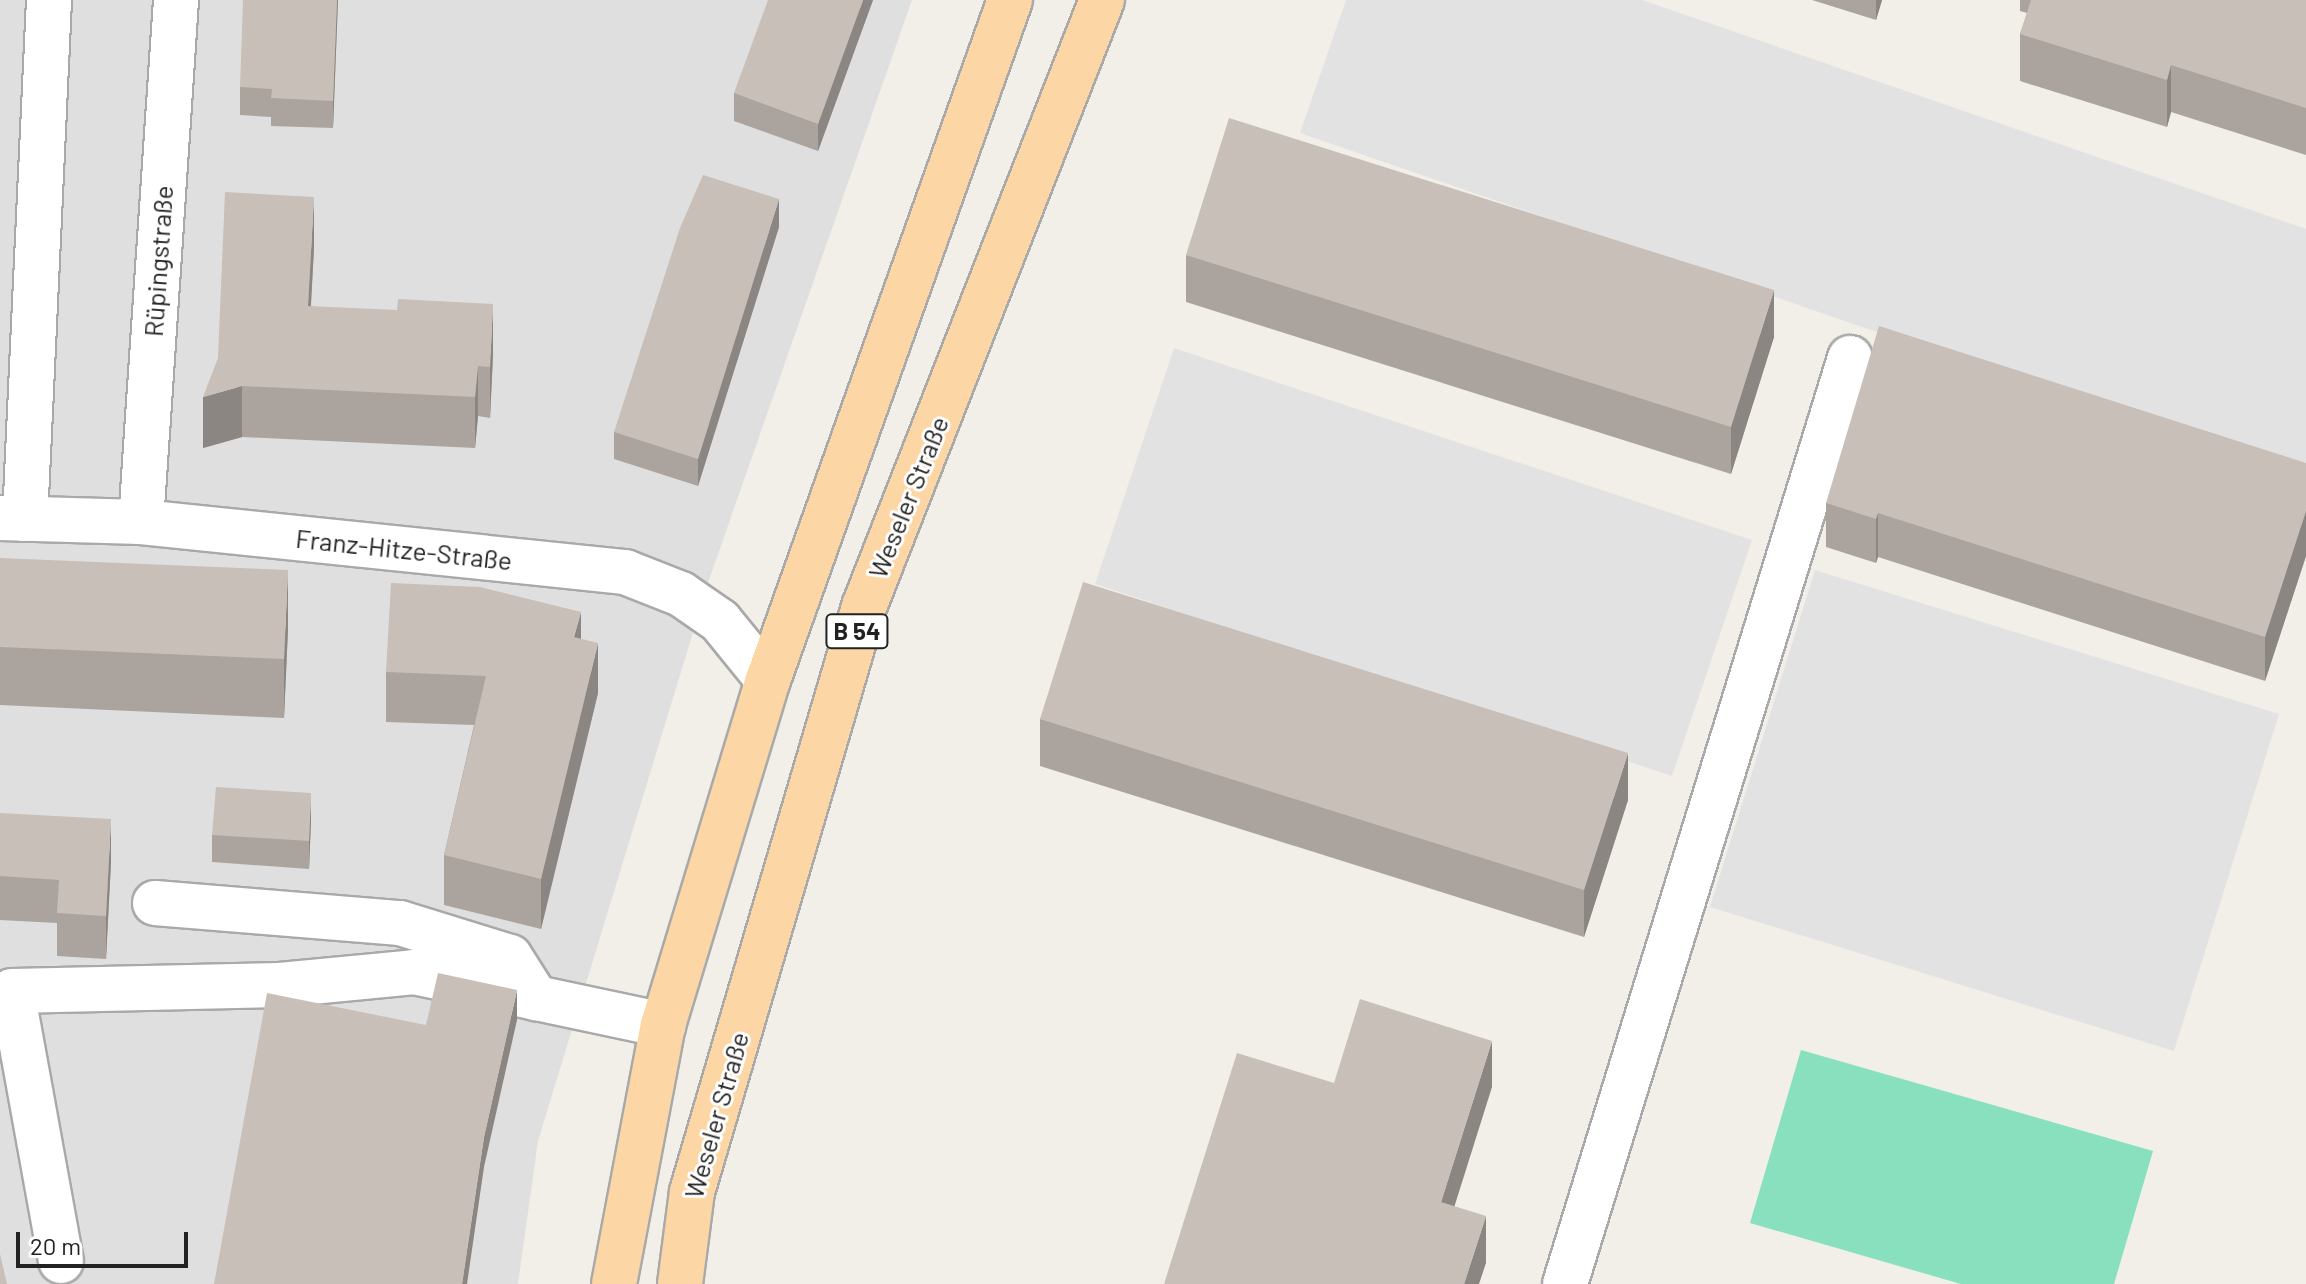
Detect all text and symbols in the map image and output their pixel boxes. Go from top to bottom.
street label: Rüpingstraße [137,184,179,338]
street label: Weseler Straße [861,412,955,582]
street label: Franz-Hitze-Straße [294,522,514,576]
road number: B 54 [825,611,889,651]
street label: Weseler Straße [677,1028,755,1202]
scale bar [20,1216,192,1266]
text: 20 m [30,1231,81,1260]

